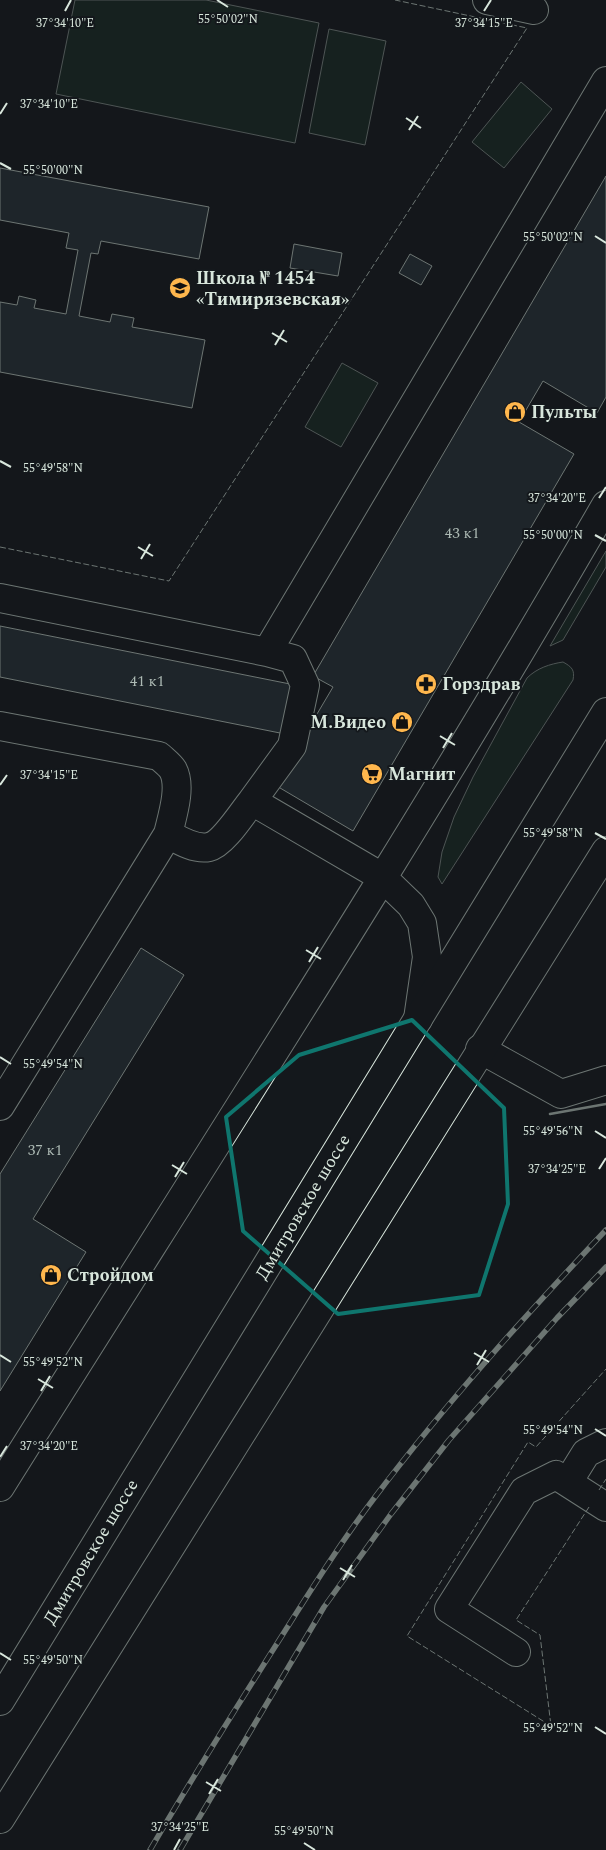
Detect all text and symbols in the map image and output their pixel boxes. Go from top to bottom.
text: 55°50'02"N [198,10,258,29]
text: 37°34'10"E [36,14,94,33]
text: 37°34'15"E [455,14,513,33]
text: 37°34'10"E [20,95,78,114]
text: 55°50'00"N [23,161,83,180]
text: 55°50'02"N [523,228,583,247]
place label: Школа № 1454 «Тимирязевская» [196,265,349,313]
school or university icon: Школа № 1454 «Тимирязевская» [168,276,192,300]
place label: Пульты [531,399,598,426]
shop icon: Пульты [503,400,527,424]
text: 55°49'58"N [23,459,83,478]
text: 37°34'20"E [528,489,586,508]
house number: 43 к1 [445,522,479,545]
text: 55°50'00"N [523,526,583,545]
house number: 41 к1 [130,670,164,693]
place label: Горздрав [442,671,520,698]
pharmacy icon: Горздрав [414,672,438,696]
place label: М.Видео [310,709,386,736]
shop icon: М.Видео [390,710,414,734]
place label: Магнит [388,761,455,788]
supermarket icon: Магнит [360,762,384,786]
text: 37°34'15"E [20,766,78,785]
text: 55°49'58"N [523,824,583,843]
text: 55°49'54"N [23,1055,83,1074]
text: 55°49'56"N [523,1122,583,1141]
street label: Дмитровское шоссе [249,1129,357,1285]
house number: 37 к1 [28,1139,62,1162]
text: 37°34'25"E [528,1160,586,1179]
place label: Стройдом [67,1262,154,1289]
shop icon: Стройдом [39,1263,63,1287]
text: 55°49'52"N [23,1353,83,1372]
text: 55°49'54"N [523,1421,583,1440]
text: 37°34'20"E [20,1437,78,1456]
street label: Дмитровское шоссе [37,1474,145,1630]
text: 55°49'50"N [23,1651,83,1670]
text: 55°49'52"N [523,1719,583,1738]
text: 37°34'25"E [151,1818,209,1837]
text: 55°49'50"N [274,1822,334,1841]

